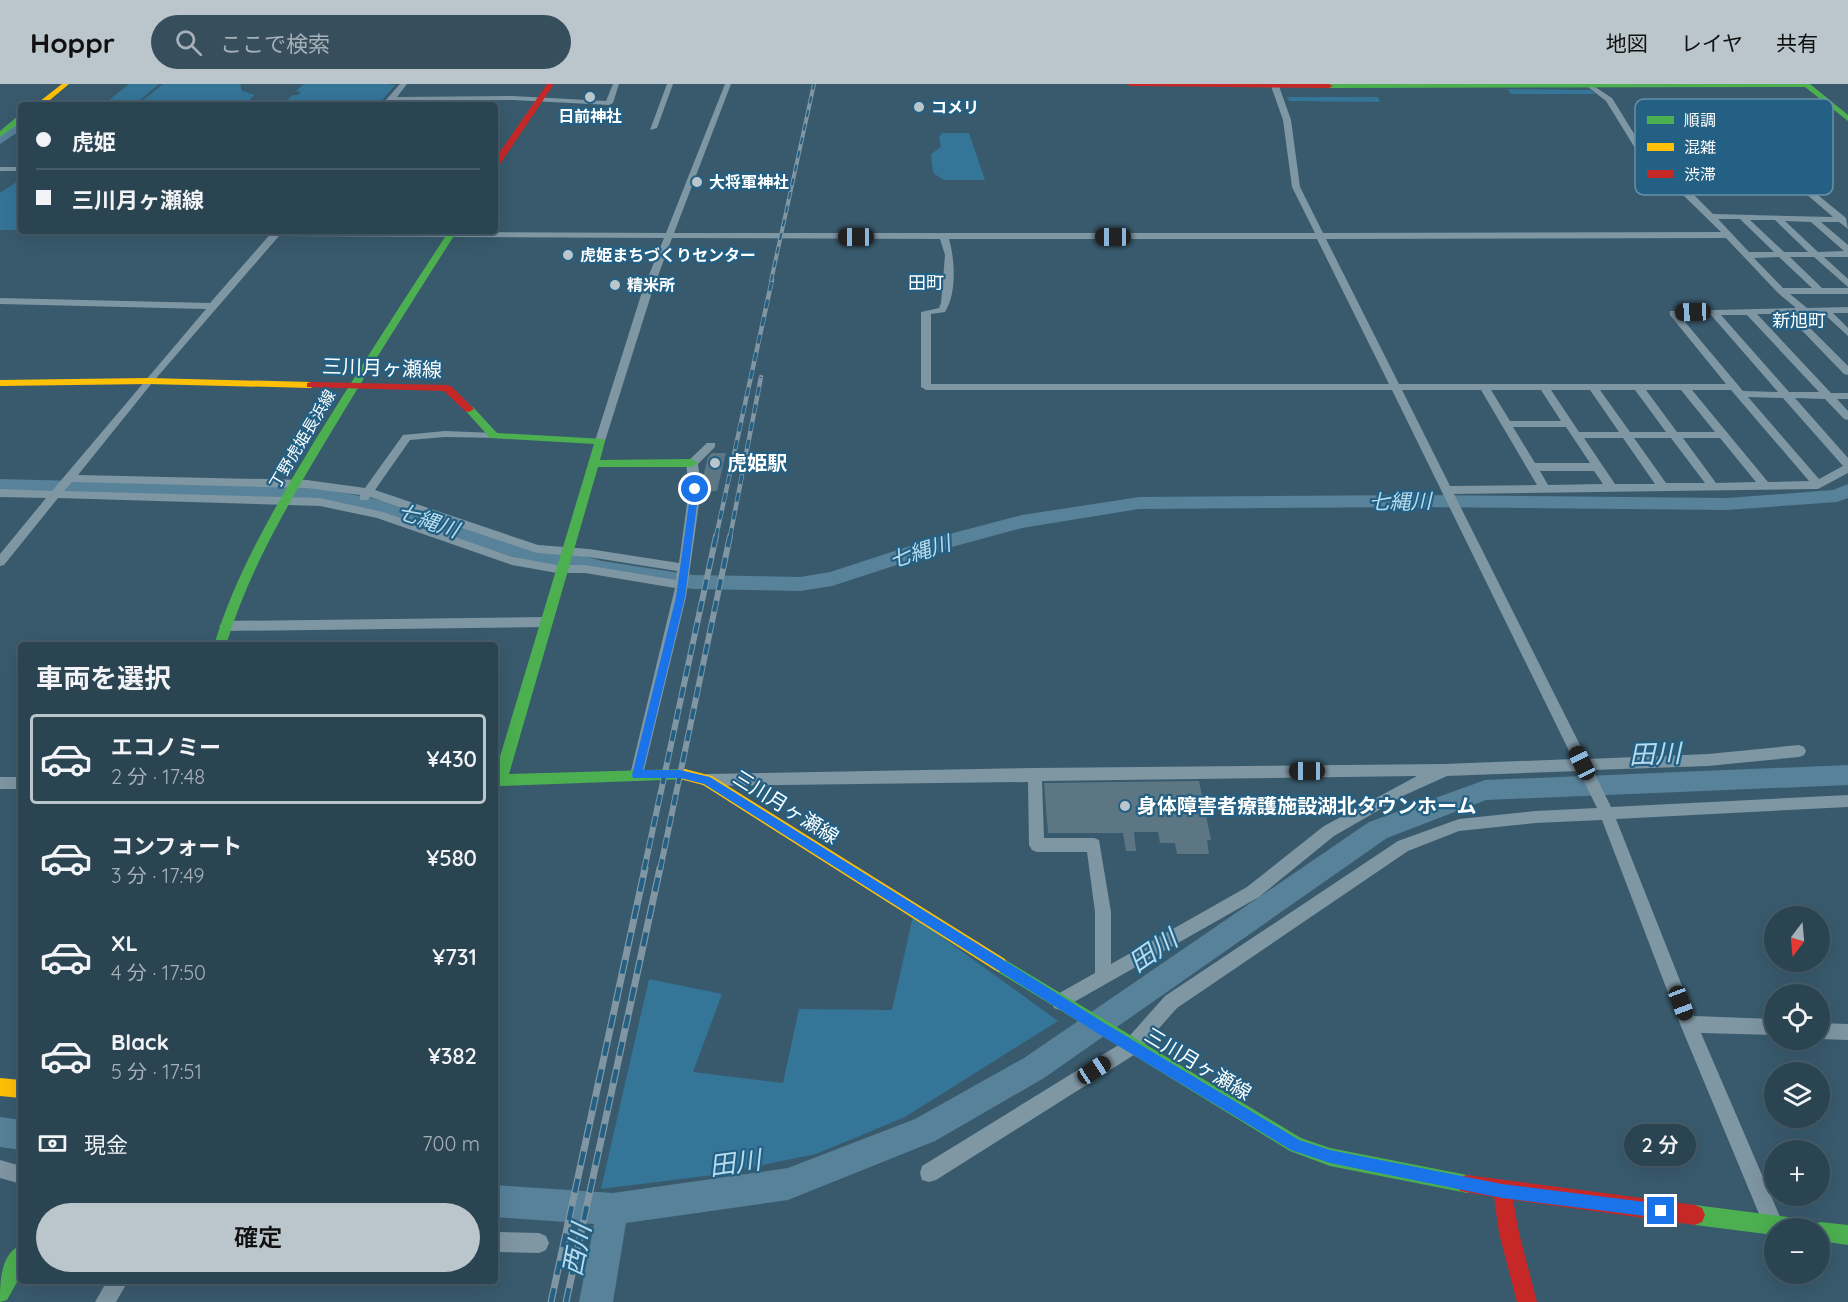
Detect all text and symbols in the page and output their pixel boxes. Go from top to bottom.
search box [151,15,571,69]
text: Hoppr [30,25,115,60]
icon: search [172,26,205,59]
text: ここで検索 [220,30,330,58]
text: 地図 [1606,30,1648,56]
text: レイヤ [1681,30,1743,56]
text: 共有 [1776,30,1818,56]
marker: 日前神社 [583,90,597,104]
place label: コメリ [931,97,979,117]
legend [1635,99,1833,195]
marker: コメリ [912,100,926,114]
place label: 日前神社 [558,106,622,126]
text: 順調 [1684,110,1716,130]
text: 虎姫 [72,128,116,156]
text: 混雑 [1684,137,1716,157]
text: 渋滞 [1684,164,1716,184]
place label: 大将軍神社 [709,172,789,192]
marker: 大将軍神社 [690,175,704,189]
text: 三川月ヶ瀬線 [72,186,204,214]
car [838,228,874,246]
car [1095,228,1131,246]
place label: 虎姫まちづくりセンター [580,245,756,265]
marker: 虎姫まちづくりセンター [561,248,575,262]
district label: 田町 [908,271,944,294]
place label: 精米所 [627,275,675,295]
marker: 精米所 [608,278,622,292]
car [1675,302,1711,322]
district label: 新旭町 [1772,309,1826,332]
street label: 三川月ヶ瀬線 [322,353,442,382]
street label: 丁野虎姫長浜線 [265,386,339,492]
place label: 虎姫駅 [727,450,787,475]
marker: 虎姫駅 [708,456,722,470]
route start [681,475,708,502]
water label: 七縄川 [1368,487,1434,515]
water label: 七縄川 [394,498,464,543]
water label: 七縄川 [886,529,956,573]
text: 車両を選択 [36,661,171,695]
icon: car [39,732,93,786]
text: エコノミー [111,733,221,761]
water label: 田川 [1628,736,1685,771]
car [1566,743,1598,783]
text: ¥430 [427,745,477,773]
car [1289,762,1325,780]
text: 2 分 · 17:48 [111,764,205,789]
street label: 三川月ヶ瀬線 [729,764,844,849]
place label: 身体障害者療護施設湖北タウンホーム [1137,793,1476,818]
marker: 身体障害者療護施設湖北タウンホーム [1118,799,1132,813]
icon: car [39,831,93,885]
text: コンフォート [111,832,242,860]
text: ¥580 [426,844,477,872]
text: 3 分 · 17:49 [111,863,204,888]
north arrow [1764,906,1830,972]
map controls [1764,906,1830,1284]
water label: 田川 [1122,920,1186,979]
text: XL [111,929,138,957]
icon: car [39,930,93,984]
text: ¥731 [432,943,477,971]
text: 4 分 · 17:50 [111,960,206,985]
car [1666,983,1696,1023]
button: locate [1764,984,1830,1050]
street label: 三川月ヶ瀬線 [1140,1022,1256,1105]
text: Black [111,1028,169,1056]
icon: car [39,1029,93,1083]
text: ¥382 [428,1042,477,1070]
car [1074,1053,1114,1087]
text: 5 分 · 17:51 [111,1059,202,1084]
button: layers [1764,1062,1830,1128]
callout: 2 分 [1625,1124,1697,1166]
icon: cash [36,1127,69,1160]
text: 現金 [84,1131,128,1159]
text: 700 m [422,1131,480,1156]
text: 2 分 [1642,1132,1678,1157]
button: + [1764,1140,1830,1206]
water label: 田川 [707,1142,766,1182]
route end [1647,1197,1674,1224]
button: 確定 [36,1203,480,1272]
water label: 西川 [555,1218,598,1279]
button: − [1764,1218,1830,1284]

